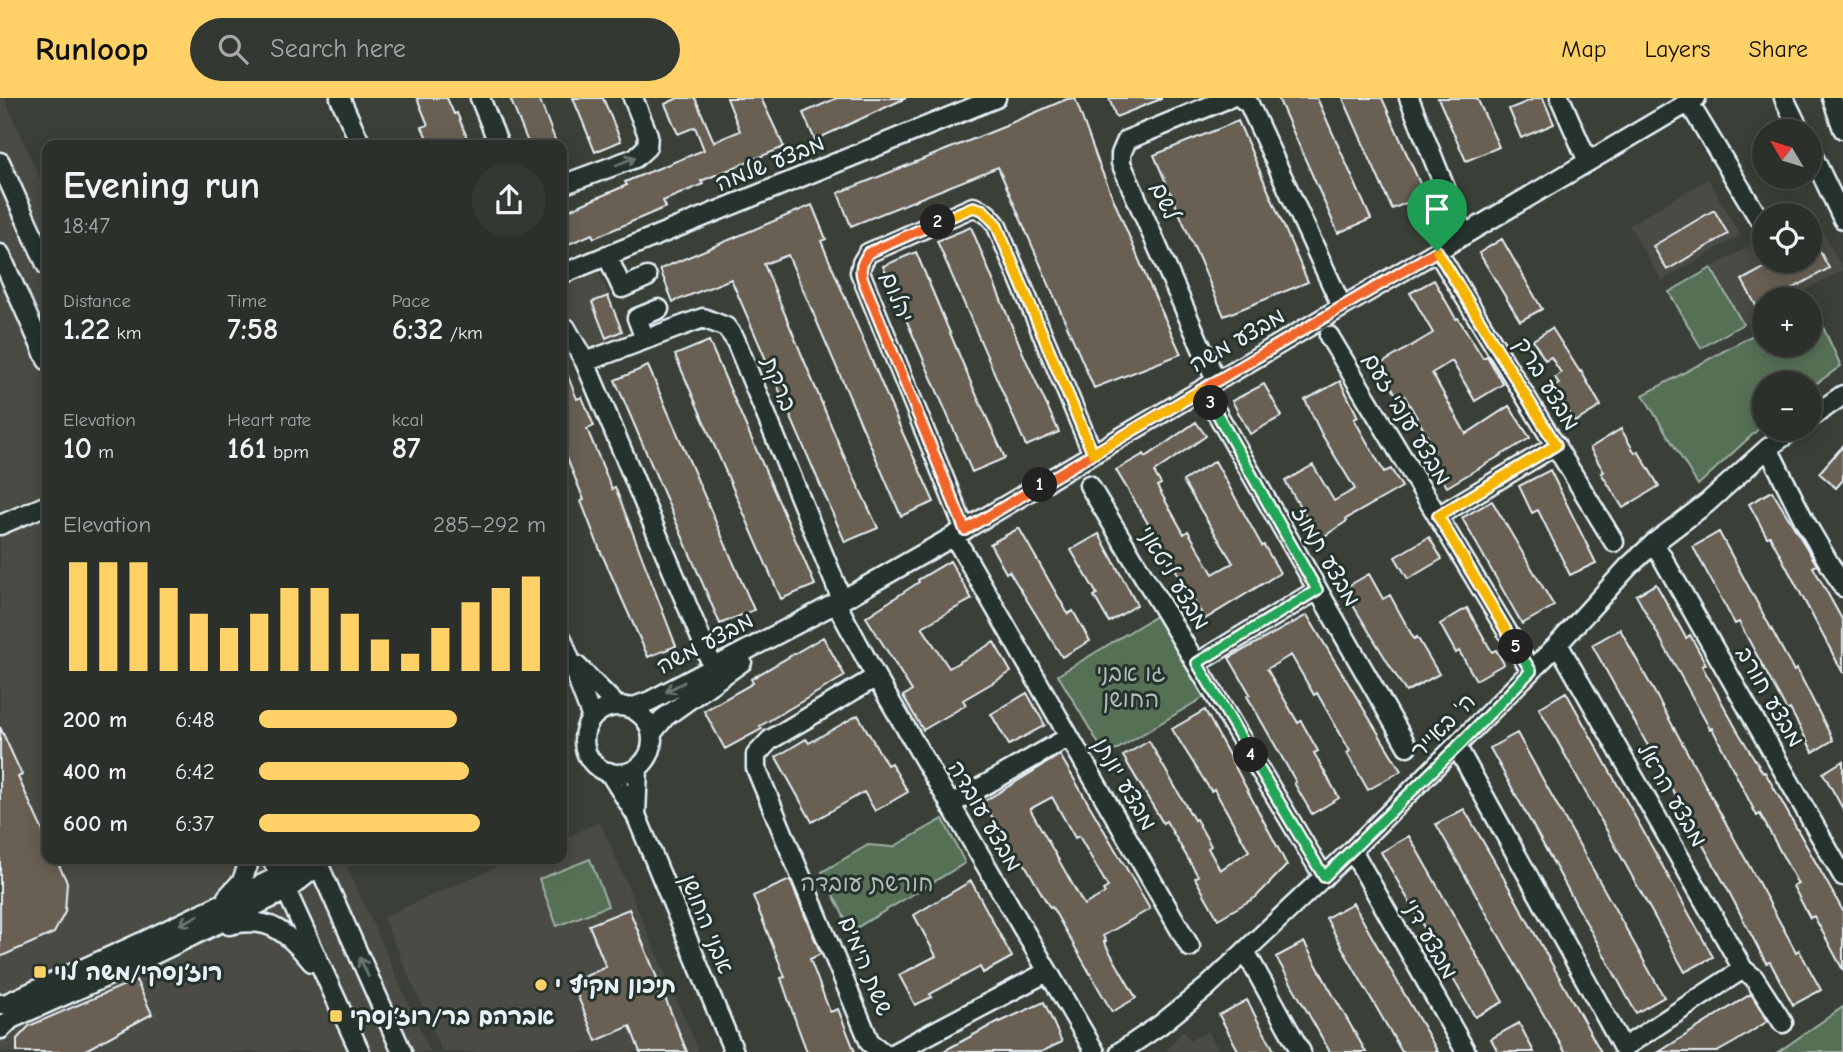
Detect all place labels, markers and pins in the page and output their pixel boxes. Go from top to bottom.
pin [1407,179,1467,251]
pin: 2 [920,204,956,240]
pin: 3 [1194,386,1228,420]
pin: 1 [1023,468,1058,502]
pin: 5 [1498,630,1534,664]
pin: 4 [1234,738,1268,772]
place label: רוז׳נסקי/משה לוי [54,959,223,987]
marker: רוז׳נסקי/משה לוי [32,964,48,980]
place label: תיכון מקיף י [555,972,676,999]
marker: תיכון מקיף י [533,977,549,993]
place label: אברהם בר/רוז׳נסקי [350,1003,554,1031]
marker: אברהם בר/רוז׳נסקי [328,1008,344,1024]

